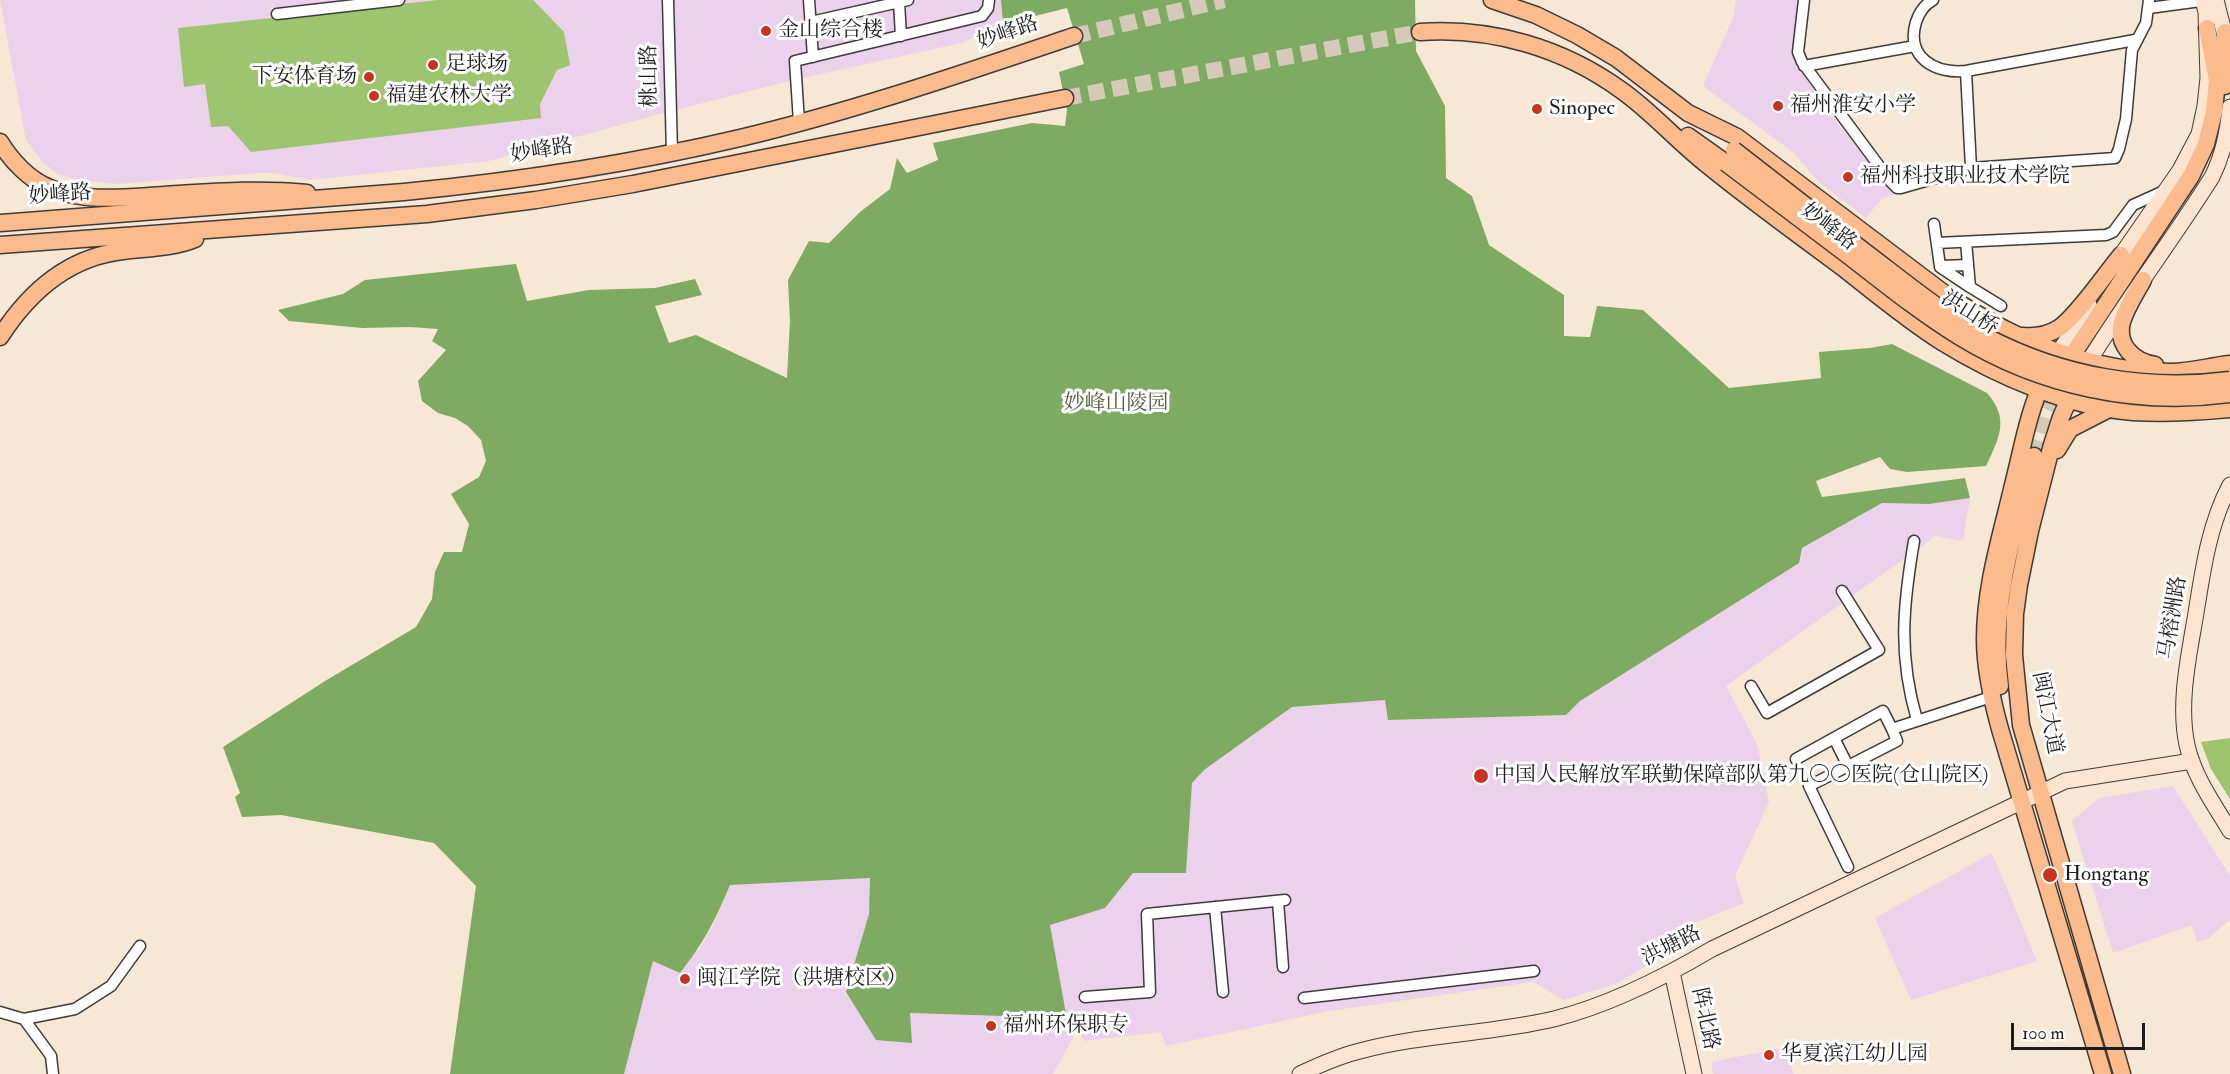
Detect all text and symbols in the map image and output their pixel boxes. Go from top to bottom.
street label: 妙峰路 [974,12,1042,56]
place label: 金山综合楼 [778,18,883,44]
marker: 金山综合楼 [759,24,773,38]
street label: 桃山路 [638,44,664,108]
place label: 足球场 [445,52,508,78]
marker: 足球场 [426,58,440,72]
place label: 下安体育场 [252,64,357,90]
marker: 下安体育场 [362,70,376,84]
place label: 福建农林大学 [386,83,512,109]
marker: 福建农林大学 [367,89,381,103]
place label: 福州淮安小学 [1790,93,1916,119]
place label: Sinopec [1549,96,1615,122]
marker: 福州淮安小学 [1771,99,1785,113]
marker: Sinopec [1530,102,1544,116]
street label: 妙峰路 [509,135,575,169]
place label: 福州科技职业技术学院 [1860,164,2070,190]
marker: 福州科技职业技术学院 [1841,170,1855,184]
street label: 妙峰路 [28,181,92,211]
street label: 妙峰路 [1795,199,1861,257]
street label: 洪山桥 [1936,287,2002,341]
park label: 妙峰山陵园 [1064,391,1168,417]
street label: 马榕洲路 [2155,575,2193,661]
street label: 闽江大道 [2026,669,2066,757]
place label: 中国人民解放军联勤保障部队第九〇〇医院(仓山院区) [1494,763,1988,789]
marker: 中国人民解放军联勤保障部队第九〇〇医院(仓山院区) [1472,767,1490,785]
place label: Hongtang [2064,862,2149,888]
marker: Hongtang [2041,866,2059,884]
street label: 洪塘路 [1638,921,1706,973]
place label: 闽江学院（洪塘校区） [697,966,907,992]
marker: 闽江学院（洪塘校区） [678,972,692,986]
street label: 阵北路 [1685,986,1723,1052]
scale bar [2014,1011,2148,1049]
place label: 福州环保职专 [1003,1013,1129,1039]
marker: 福州环保职专 [984,1019,998,1033]
text: 100 m [2022,1022,2065,1045]
place label: 华夏滨江幼儿园 [1781,1042,1928,1068]
marker: 华夏滨江幼儿园 [1762,1048,1776,1062]

